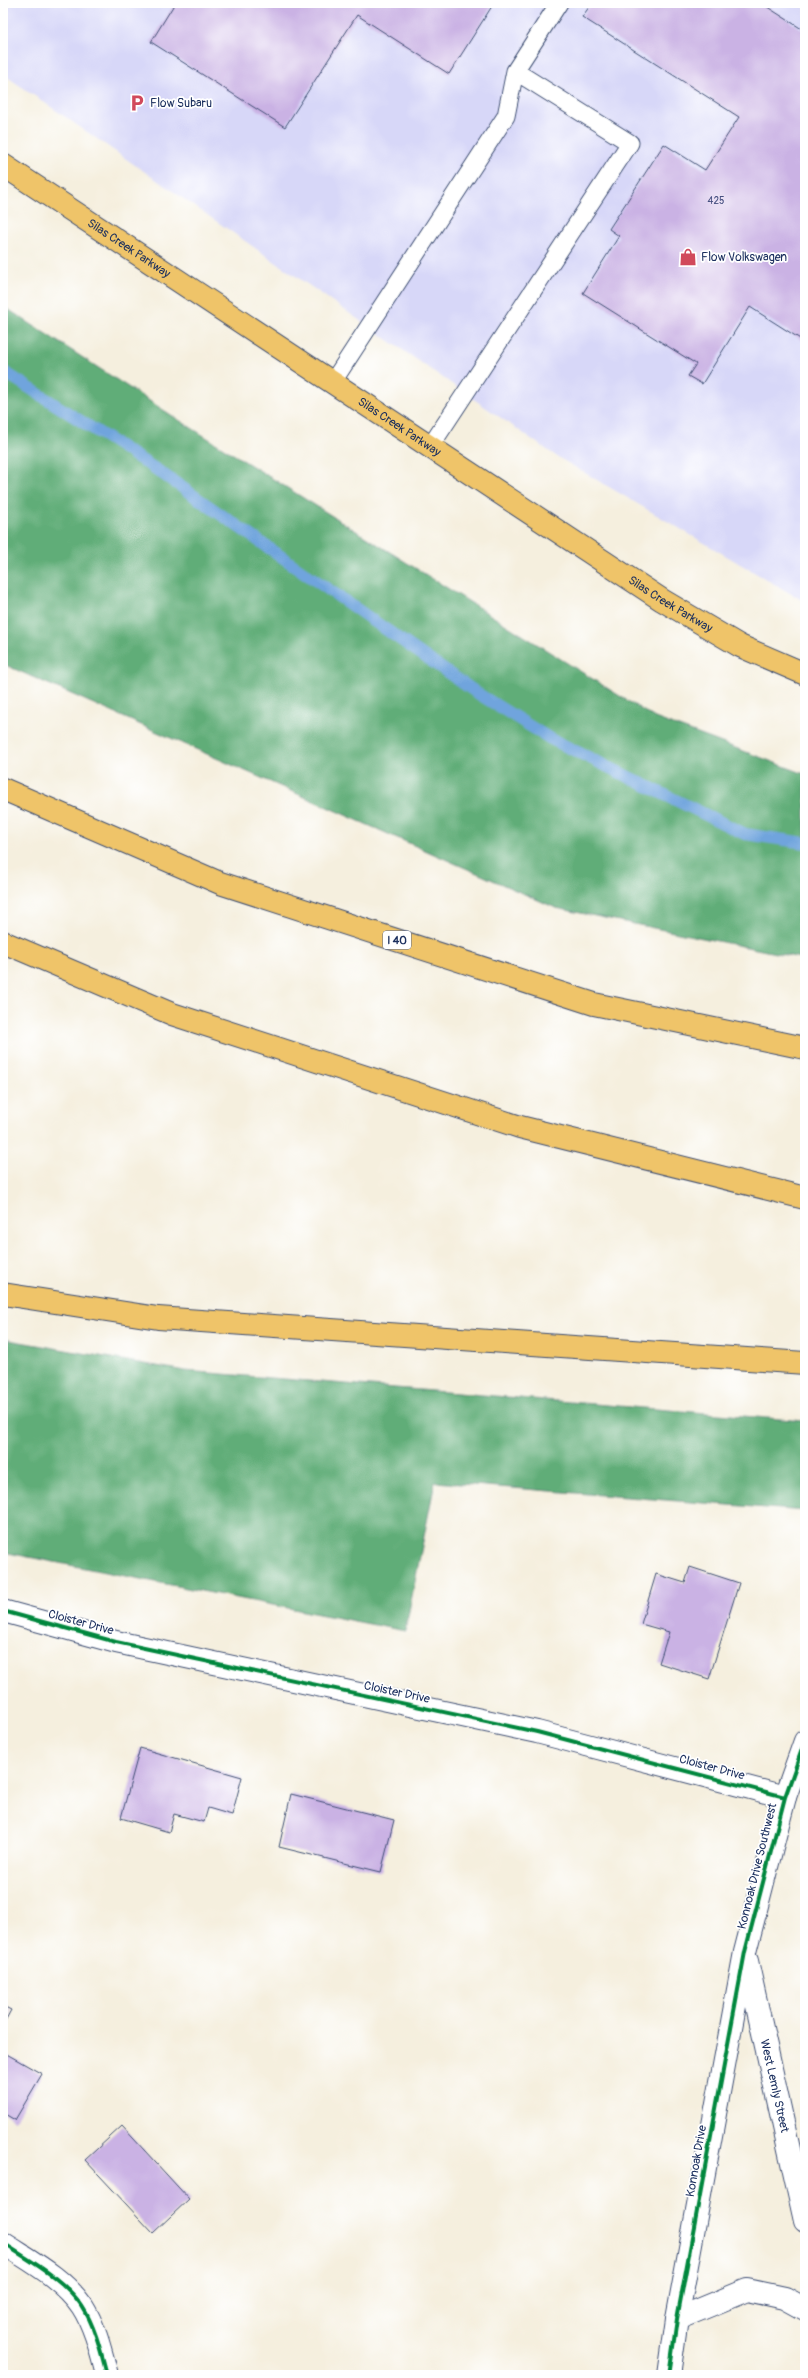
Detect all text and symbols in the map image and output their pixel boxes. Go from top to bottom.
parking icon: Flow Subaru [127,93,147,113]
place label: Flow Subaru [150,96,212,111]
house number: 425 [708,195,724,207]
street label: Silas Creek Parkway [84,216,173,281]
shop icon: Flow Volkswagen [678,247,698,267]
place label: Flow Volkswagen [701,250,787,265]
street label: Silas Creek Parkway [355,394,444,460]
street label: Silas Creek Parkway [625,573,715,636]
road number: I 40 [383,931,411,949]
street label: Cloister Drive [46,1607,115,1638]
street label: Cloister Drive [362,1678,432,1707]
street label: Cloister Drive [677,1752,746,1783]
street label: Konnoak Drive Southwest [735,1801,780,1931]
street label: West Lemly Street [757,2038,792,2134]
street label: Konnoak Drive [683,2124,710,2198]

